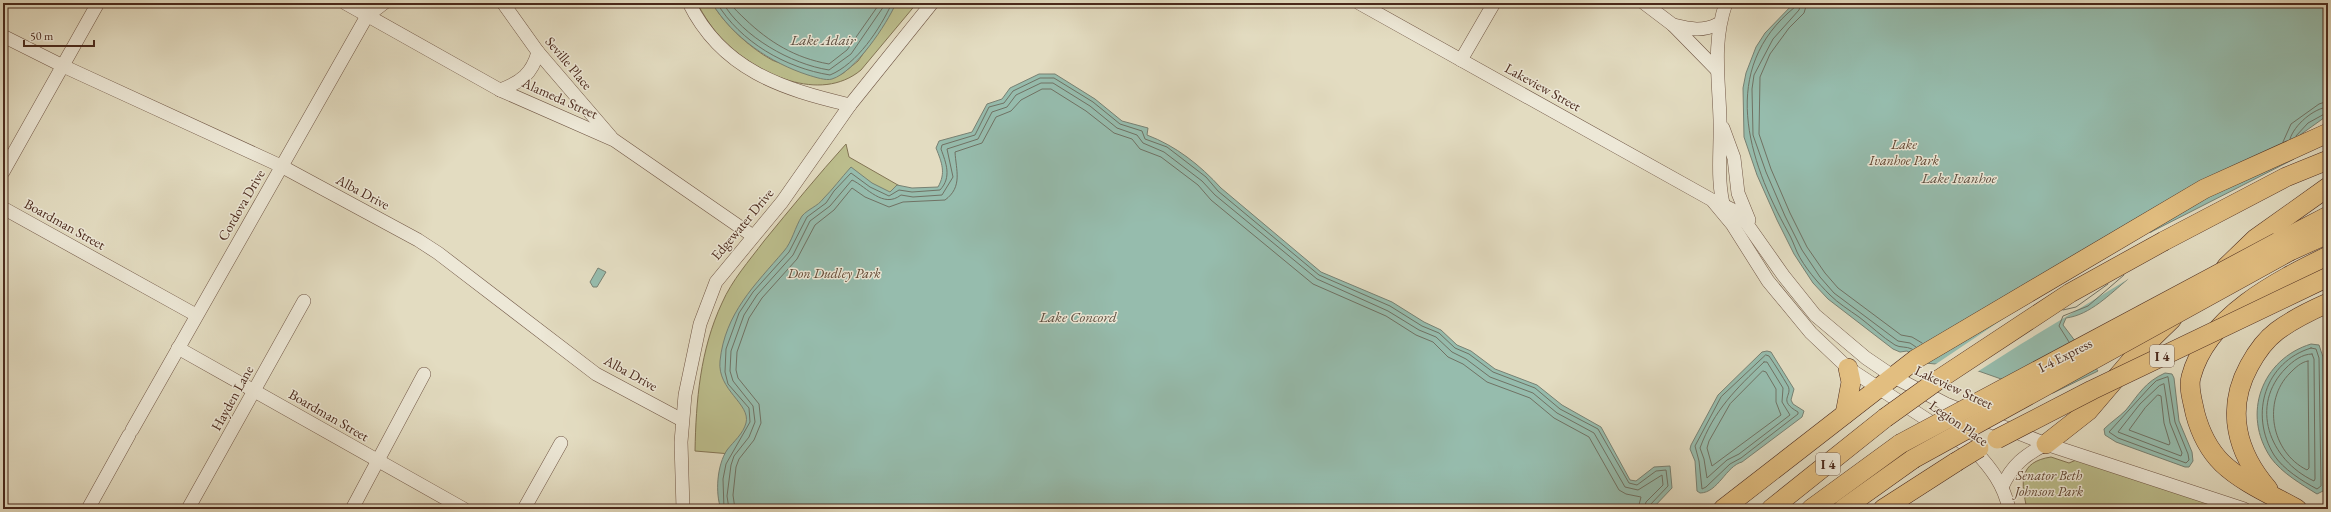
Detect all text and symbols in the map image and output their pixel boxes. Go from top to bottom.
scale bar [24,22,94,48]
text: 50 m [30,28,54,44]
water label: Lake Adair [790,30,857,49]
street label: Seville Place [542,33,597,94]
street label: Lakeview Street [1502,59,1585,116]
street label: Alameda Street [518,73,601,123]
park label: Lake Ivanhoe Park [1868,135,1940,169]
street label: Cordova Drive [213,166,269,244]
water label: Lake Ivanhoe [1920,168,1997,187]
street label: Alba Drive [332,170,393,214]
street label: Edgewater Drive [707,184,778,264]
street label: Boardman Street [21,194,109,254]
park label: Don Dudley Park [786,264,881,282]
water label: Lake Concord [1038,307,1117,326]
street label: I-4 Express [2035,333,2096,376]
road number: I 4 [2150,345,2174,367]
street label: Alba Drive [600,351,661,395]
street label: Lakeview Street [1912,361,1996,413]
street label: Hayden Lane [207,362,258,434]
street label: Boardman Street [286,385,373,446]
street label: Legion Place [1926,396,1992,450]
road number: I 4 [1816,453,1840,475]
park label: Senator Beth Johnson Park [2012,466,2084,500]

